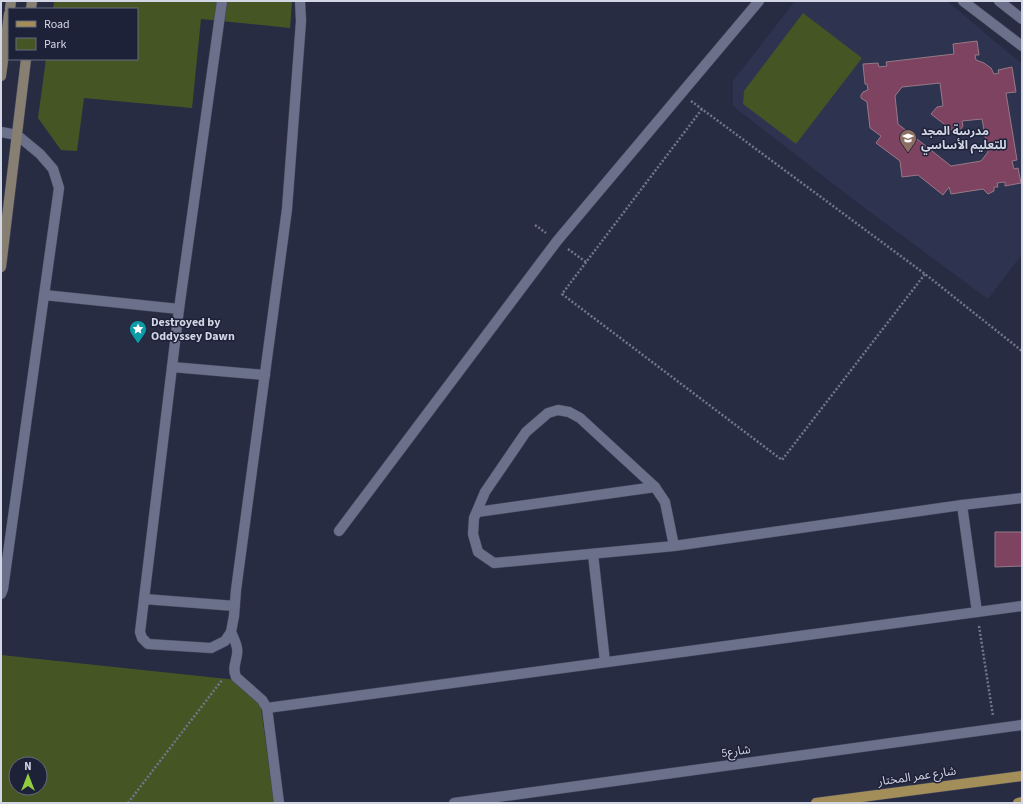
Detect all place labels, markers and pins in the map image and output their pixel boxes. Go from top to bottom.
place label: مدرسة المجد للتعليم الأساسي [921,123,1007,155]
school or university icon: مدرسة المجد للتعليم الأساسي [898,128,918,153]
place label: Destroyed by Oddyssey Dawn [151,314,235,345]
place icon: Destroyed by Oddyssey Dawn [128,319,148,344]

